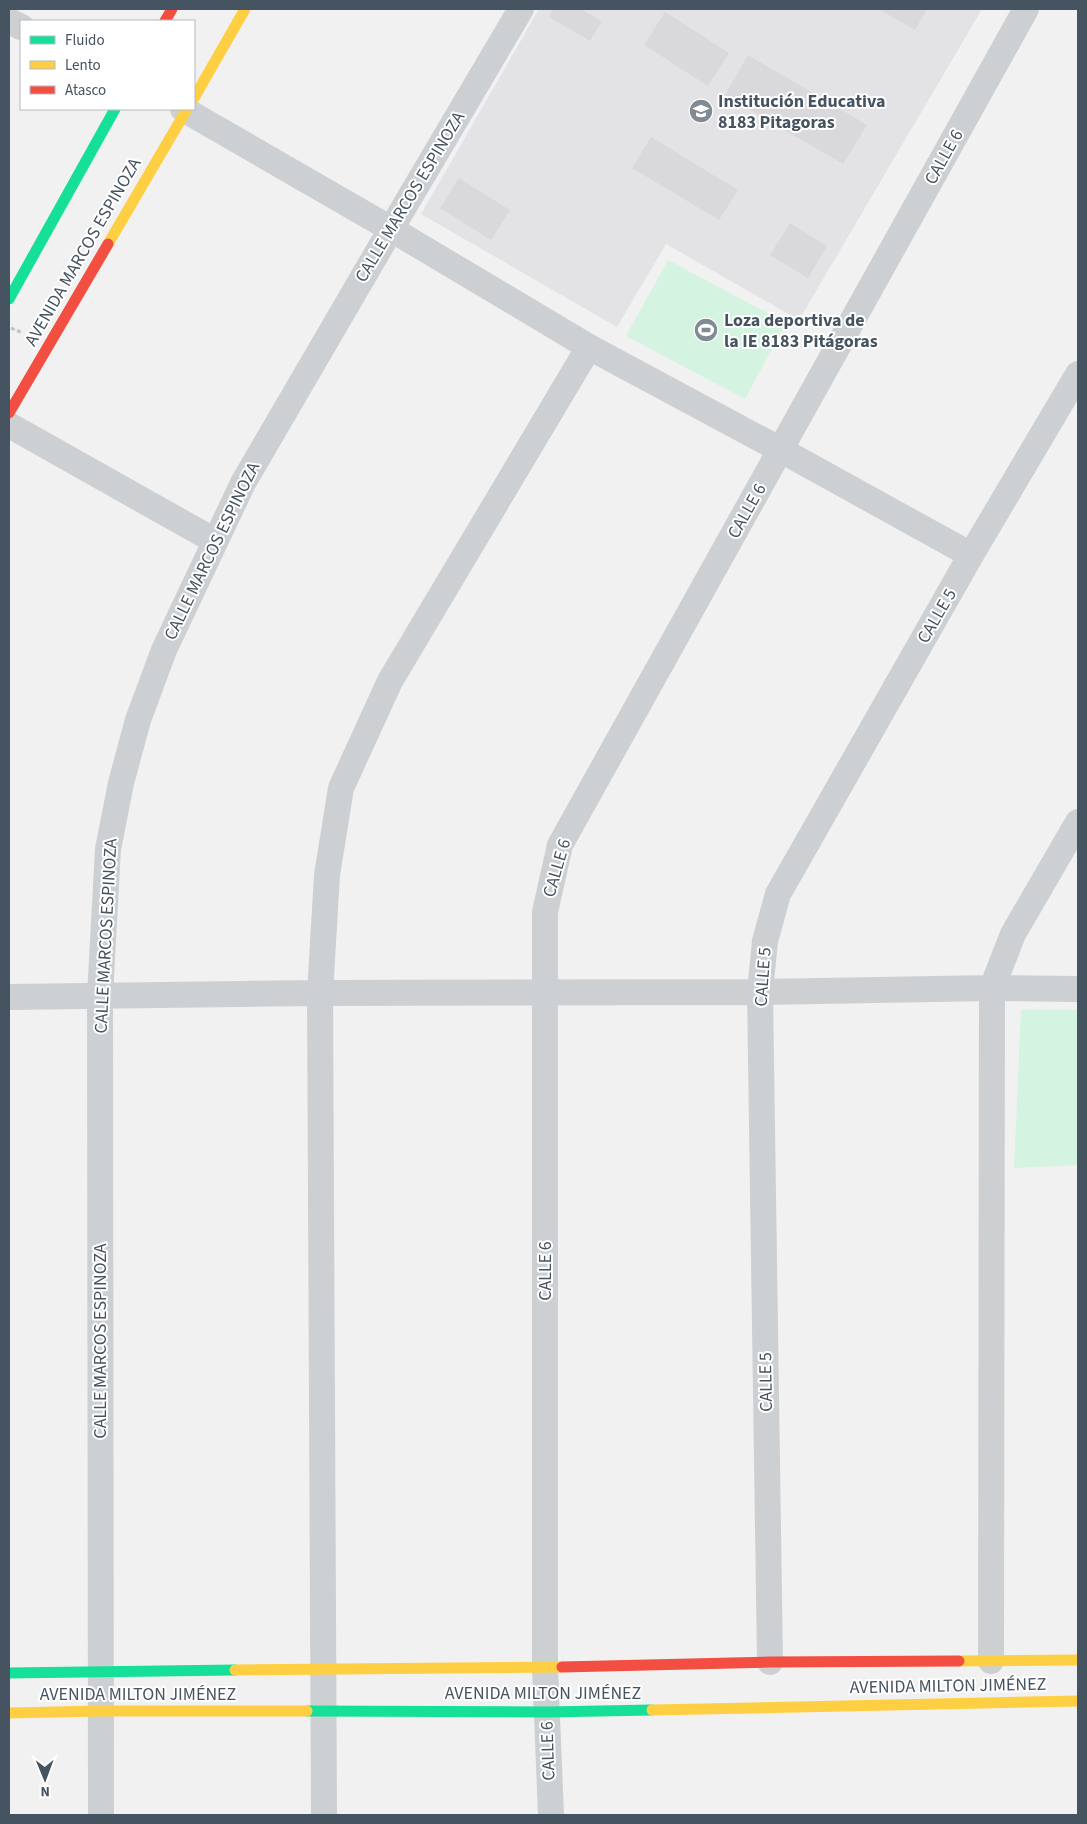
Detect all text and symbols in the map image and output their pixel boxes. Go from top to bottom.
legend [20,20,195,110]
text: Fluido [65,30,105,51]
text: Lento [65,55,101,76]
text: Atasco [65,80,106,101]
place label: Institución Educativa 8183 Pitagoras [718,89,886,135]
school or university icon: Institución Educativa 8183 Pitagoras [688,98,714,124]
street label: CALLE MARCOS ESPINOZA [349,107,471,287]
street label: CALLE 6 [919,125,969,189]
street label: AVENIDA MARCOS ESPINOZA [19,153,147,351]
place label: Loza deportiva de la IE 8183 Pitágoras [724,308,878,354]
sports icon: Loza deportiva de la IE 8183 Pitágoras [693,317,719,343]
street label: CALLE MARCOS ESPINOZA [158,458,266,644]
street label: CALLE 6 [722,479,772,543]
street label: CALLE 5 [911,584,963,648]
street label: CALLE 6 [537,836,577,900]
street label: CALLE MARCOS ESPINOZA [88,838,124,1034]
street label: CALLE 5 [748,946,778,1008]
street label: CALLE 6 [533,1241,558,1301]
street label: CALLE MARCOS ESPINOZA [88,1243,113,1439]
street label: CALLE 5 [753,1352,779,1412]
street label: AVENIDA MILTON JIMÉNEZ [850,1672,1046,1700]
street label: AVENIDA MILTON JIMÉNEZ [445,1681,641,1706]
street label: AVENIDA MILTON JIMÉNEZ [40,1682,236,1707]
street label: CALLE 6 [534,1721,562,1781]
north arrow [20,1754,70,1804]
text: N [40,1781,50,1801]

